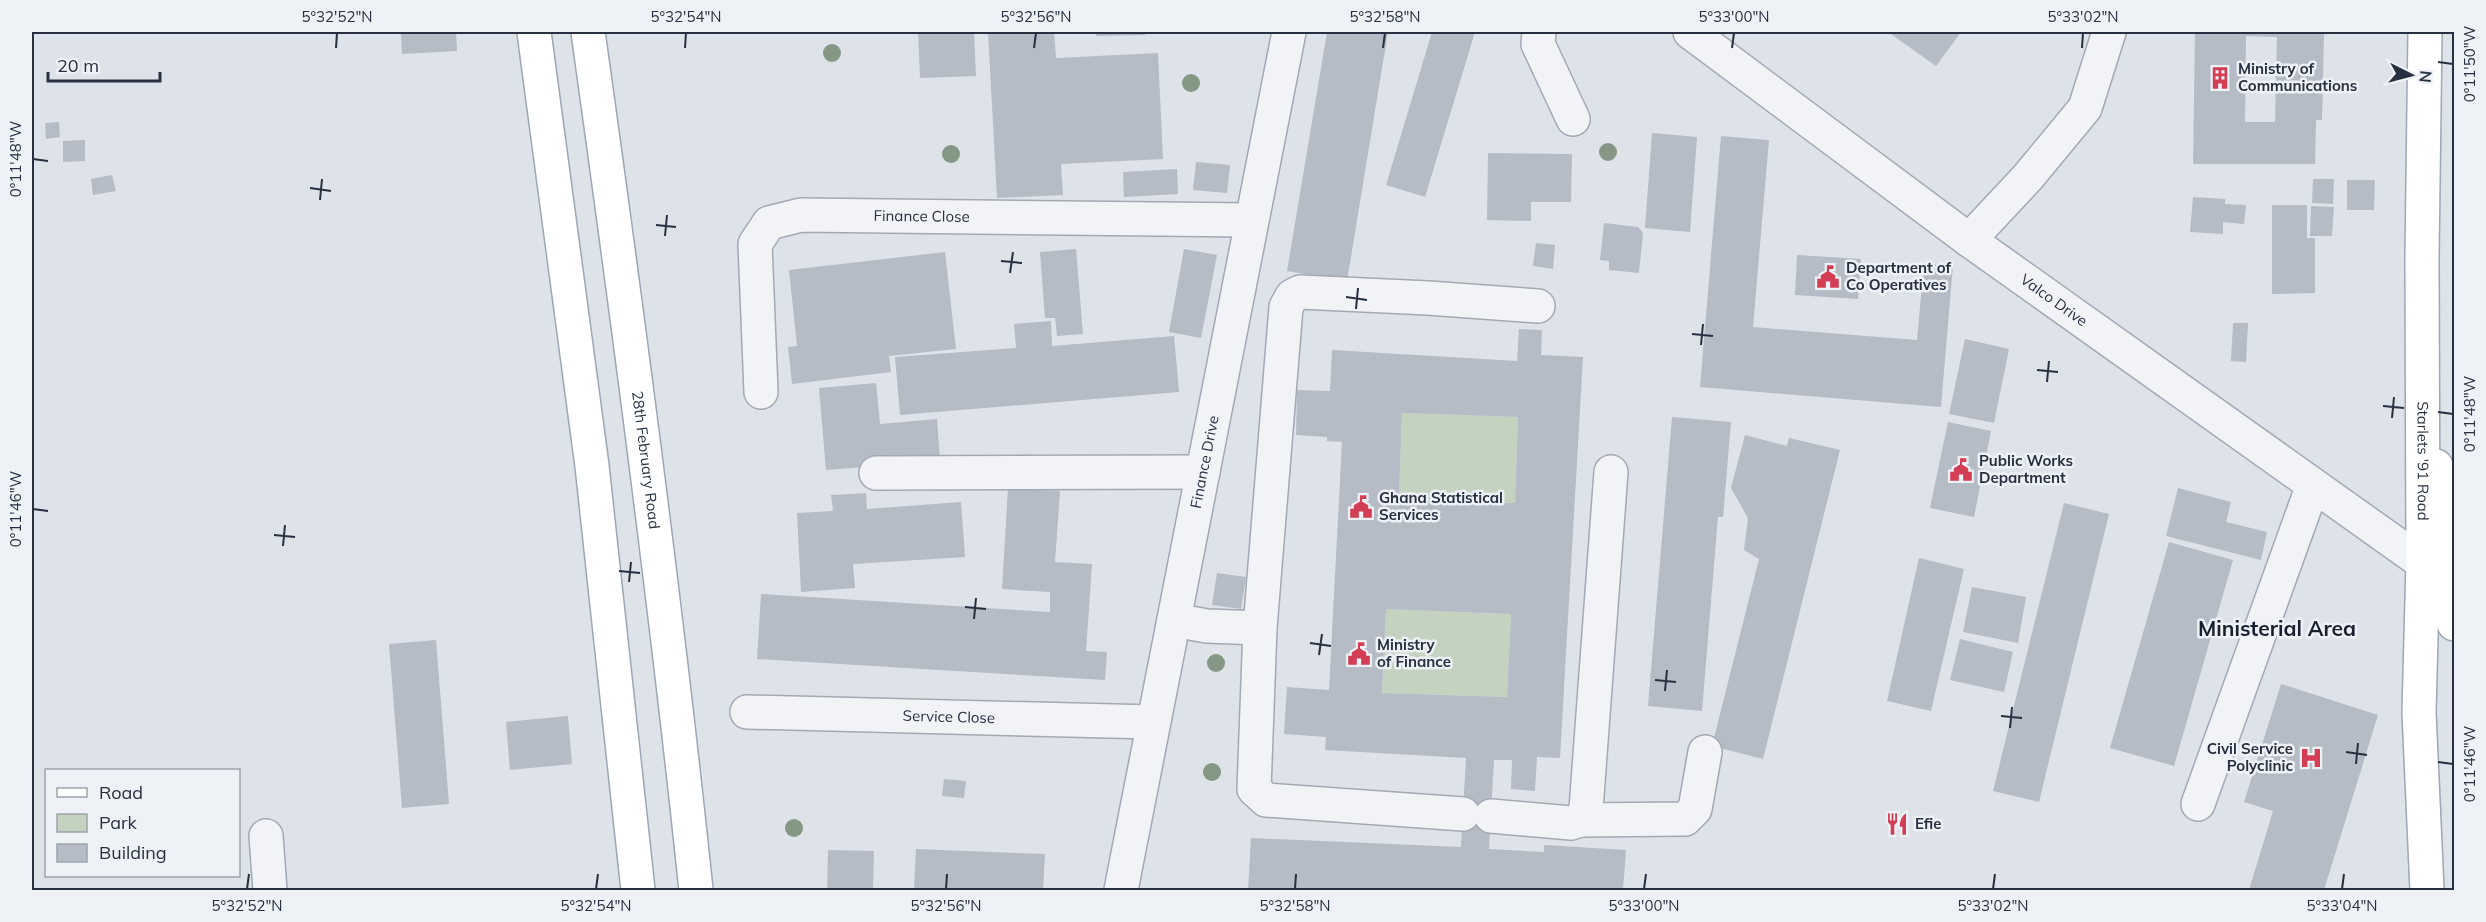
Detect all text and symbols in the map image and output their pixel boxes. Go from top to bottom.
text: 5°32'52"N [302,7,372,26]
text: 5°32'54"N [651,7,721,26]
text: 5°32'56"N [1001,7,1071,26]
text: 5°32'58"N [1350,7,1420,26]
text: 5°33'00"N [1699,7,1769,26]
text: 5°33'02"N [2048,7,2118,26]
text: 0°11'50"W [2460,25,2479,102]
scale bar [48,45,160,83]
north arrow [2381,45,2441,105]
text: 20 m [57,54,99,77]
place label: Ministry of Communications [2238,59,2357,95]
building icon: Ministry of Communications [2207,65,2233,91]
text: N [2415,70,2436,84]
text: 0°11'48"W [6,120,25,197]
street label: Finance Close [874,206,970,226]
place label: Department of Co Operatives [1846,258,1952,294]
public building icon: Department of Co Operatives [1815,264,1841,290]
street label: Valco Drive [2017,269,2091,330]
text: 0°11'48"W [2460,375,2479,452]
street label: 28th February Road [628,390,664,530]
street label: Starlets '91 Road [2413,401,2433,521]
street label: Finance Drive [1186,414,1223,510]
place label: Public Works Department [1979,451,2073,487]
public building icon: Public Works Department [1948,457,1974,483]
text: 0°11'46"W [6,470,25,547]
place label: Ghana Statistical Services [1379,488,1503,524]
public building icon: Ghana Statistical Services [1348,494,1374,520]
district label: Ministerial Area [2198,615,2356,641]
place label: Ministry of Finance [1377,635,1451,671]
public building icon: Ministry of Finance [1346,641,1372,667]
street label: Service Close [903,706,995,727]
text: 0°11'46"W [2460,725,2479,802]
place label: Civil Service Polyclinic [2207,739,2293,775]
hospital icon: Civil Service Polyclinic [2298,745,2324,771]
legend [45,769,240,877]
text: Road [99,781,143,804]
text: Park [99,811,138,834]
restaurant icon: Efie [1884,811,1910,837]
place label: Efie [1915,814,1941,833]
text: Building [99,841,167,864]
text: 5°32'52"N [212,896,282,915]
text: 5°32'54"N [561,896,631,915]
text: 5°32'56"N [911,896,981,915]
text: 5°32'58"N [1260,896,1330,915]
text: 5°33'00"N [1609,896,1679,915]
text: 5°33'02"N [1958,896,2028,915]
text: 5°33'04"N [2307,896,2377,915]

